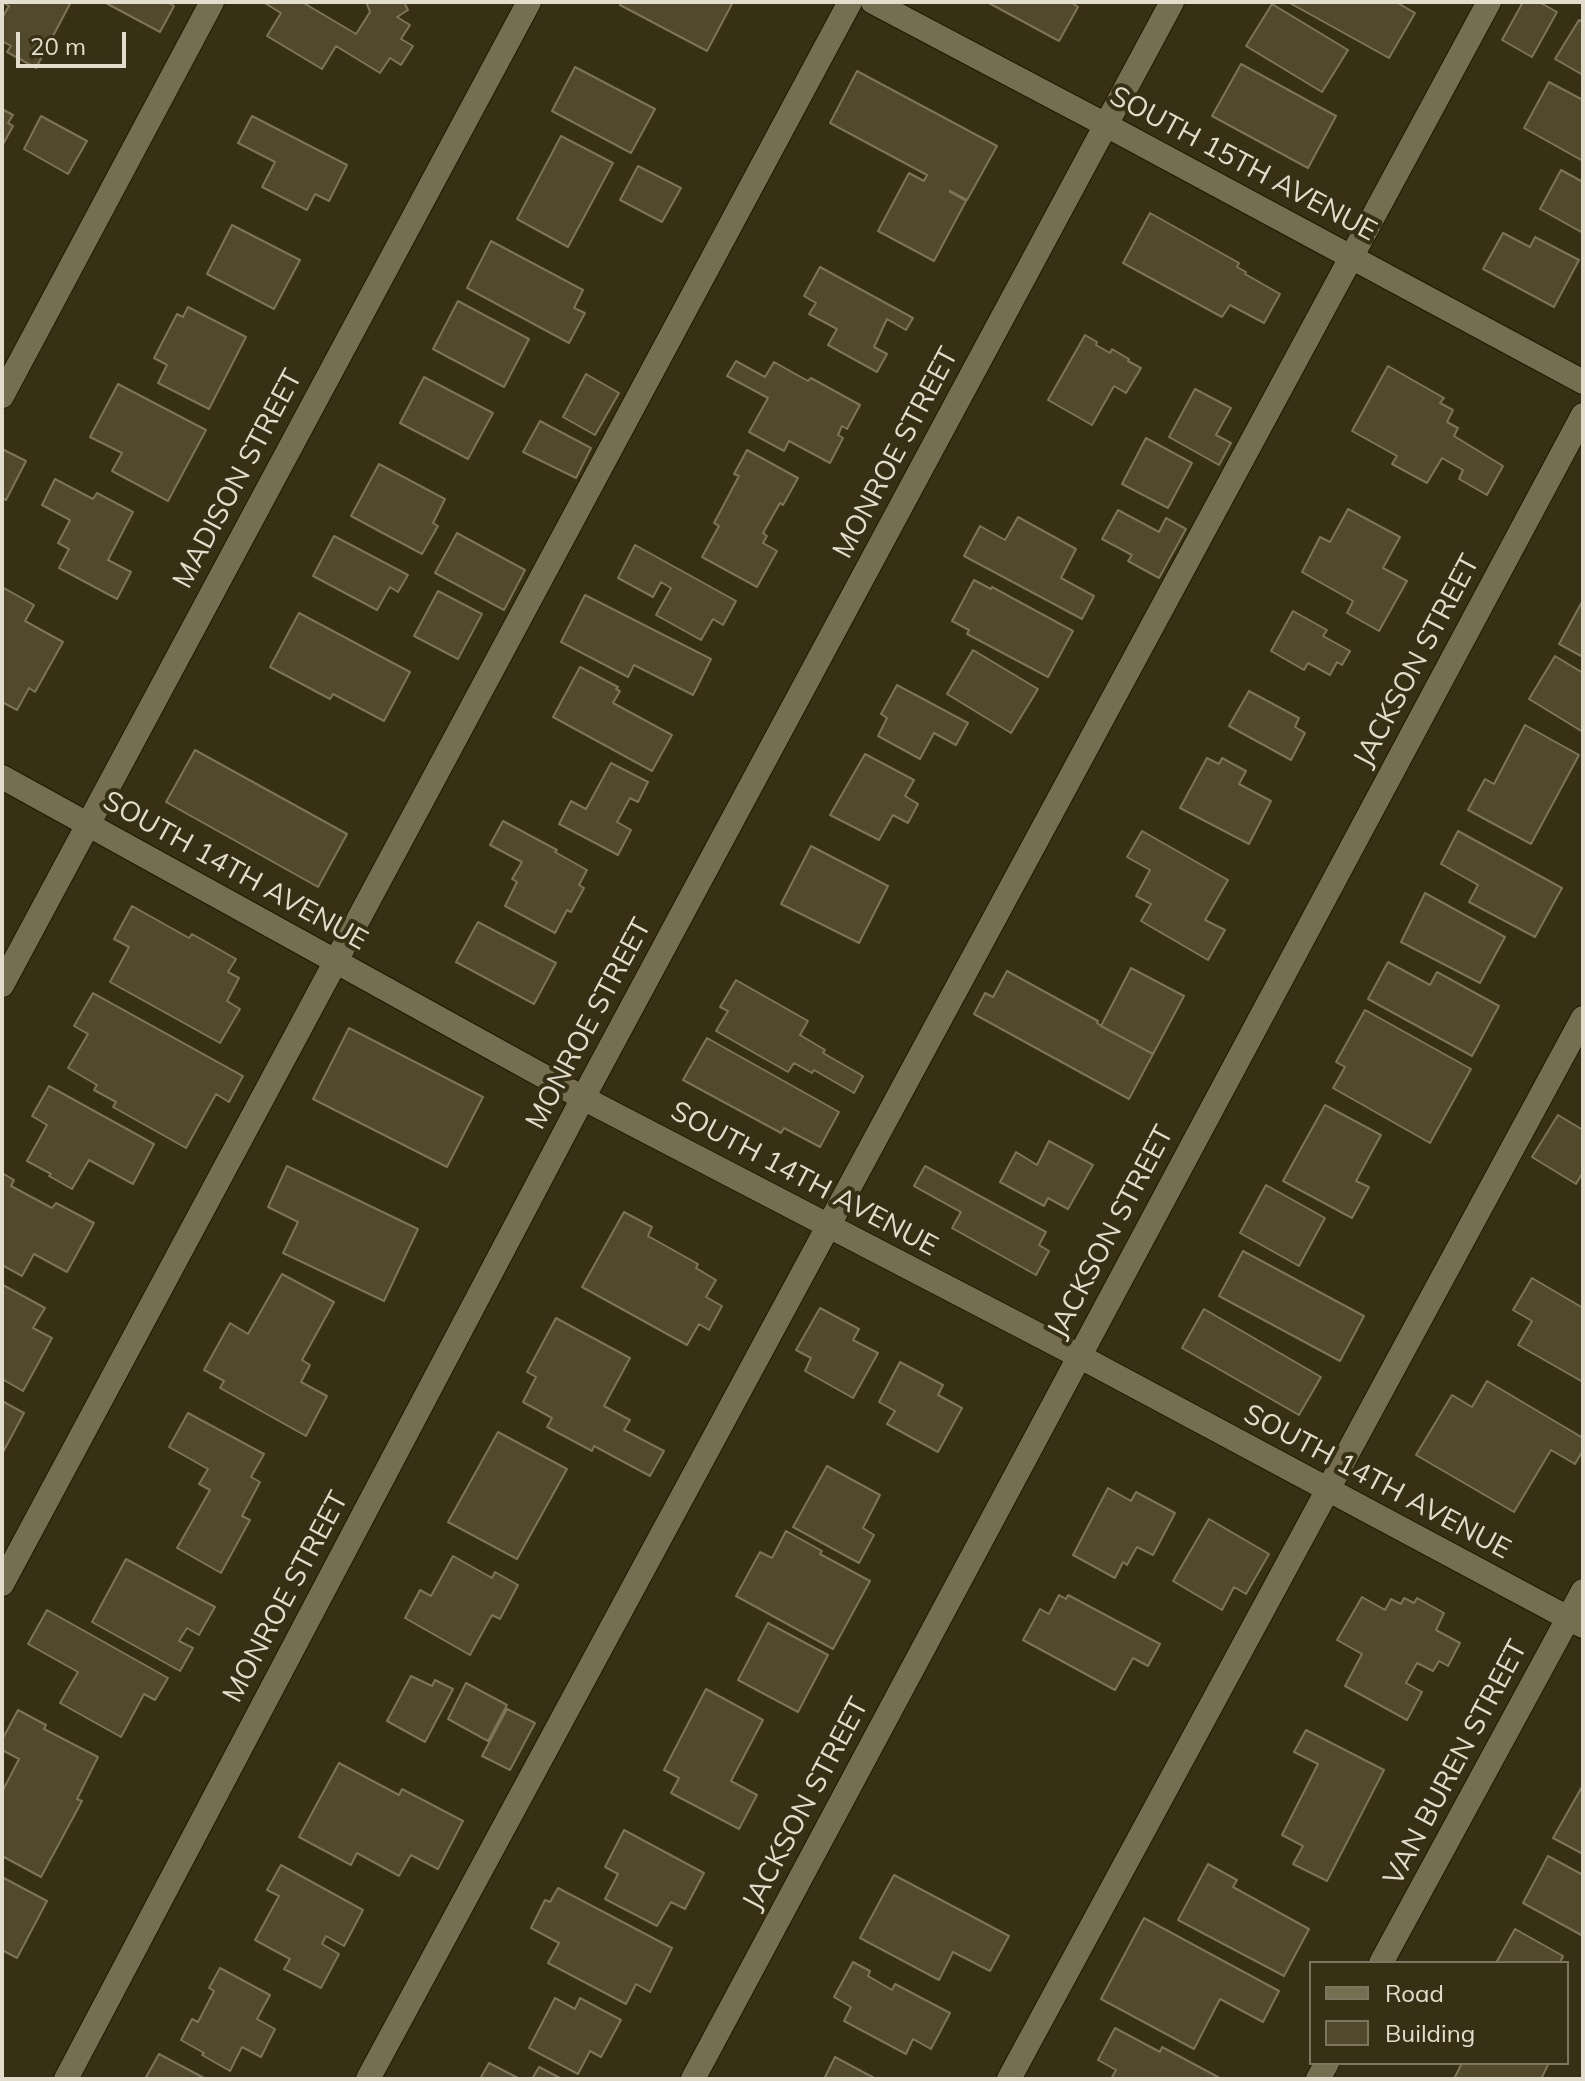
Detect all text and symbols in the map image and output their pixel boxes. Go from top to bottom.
scale bar [20,16,130,66]
text: 20 m [30,31,86,61]
street label: SOUTH 15TH AVENUE [1104,79,1382,249]
street label: MONROE STREET [826,342,966,564]
street label: MADISON STREET [166,364,310,594]
street label: JACKSON STREET [1347,549,1487,773]
street label: SOUTH 14TH AVENUE [97,784,373,958]
street label: MONROE STREET [519,913,659,1135]
street label: SOUTH 14TH AVENUE [665,1094,943,1264]
street label: JACKSON STREET [1041,1120,1181,1344]
street label: SOUTH 14TH AVENUE [1238,1397,1516,1567]
street label: MONROE STREET [216,1486,356,1708]
street label: VAN BUREN STREET [1377,1635,1535,1891]
street label: JACKSON STREET [736,1692,876,1916]
legend [1309,1961,1569,2065]
text: Road [1385,1978,1444,2008]
text: Building [1385,2018,1475,2048]

